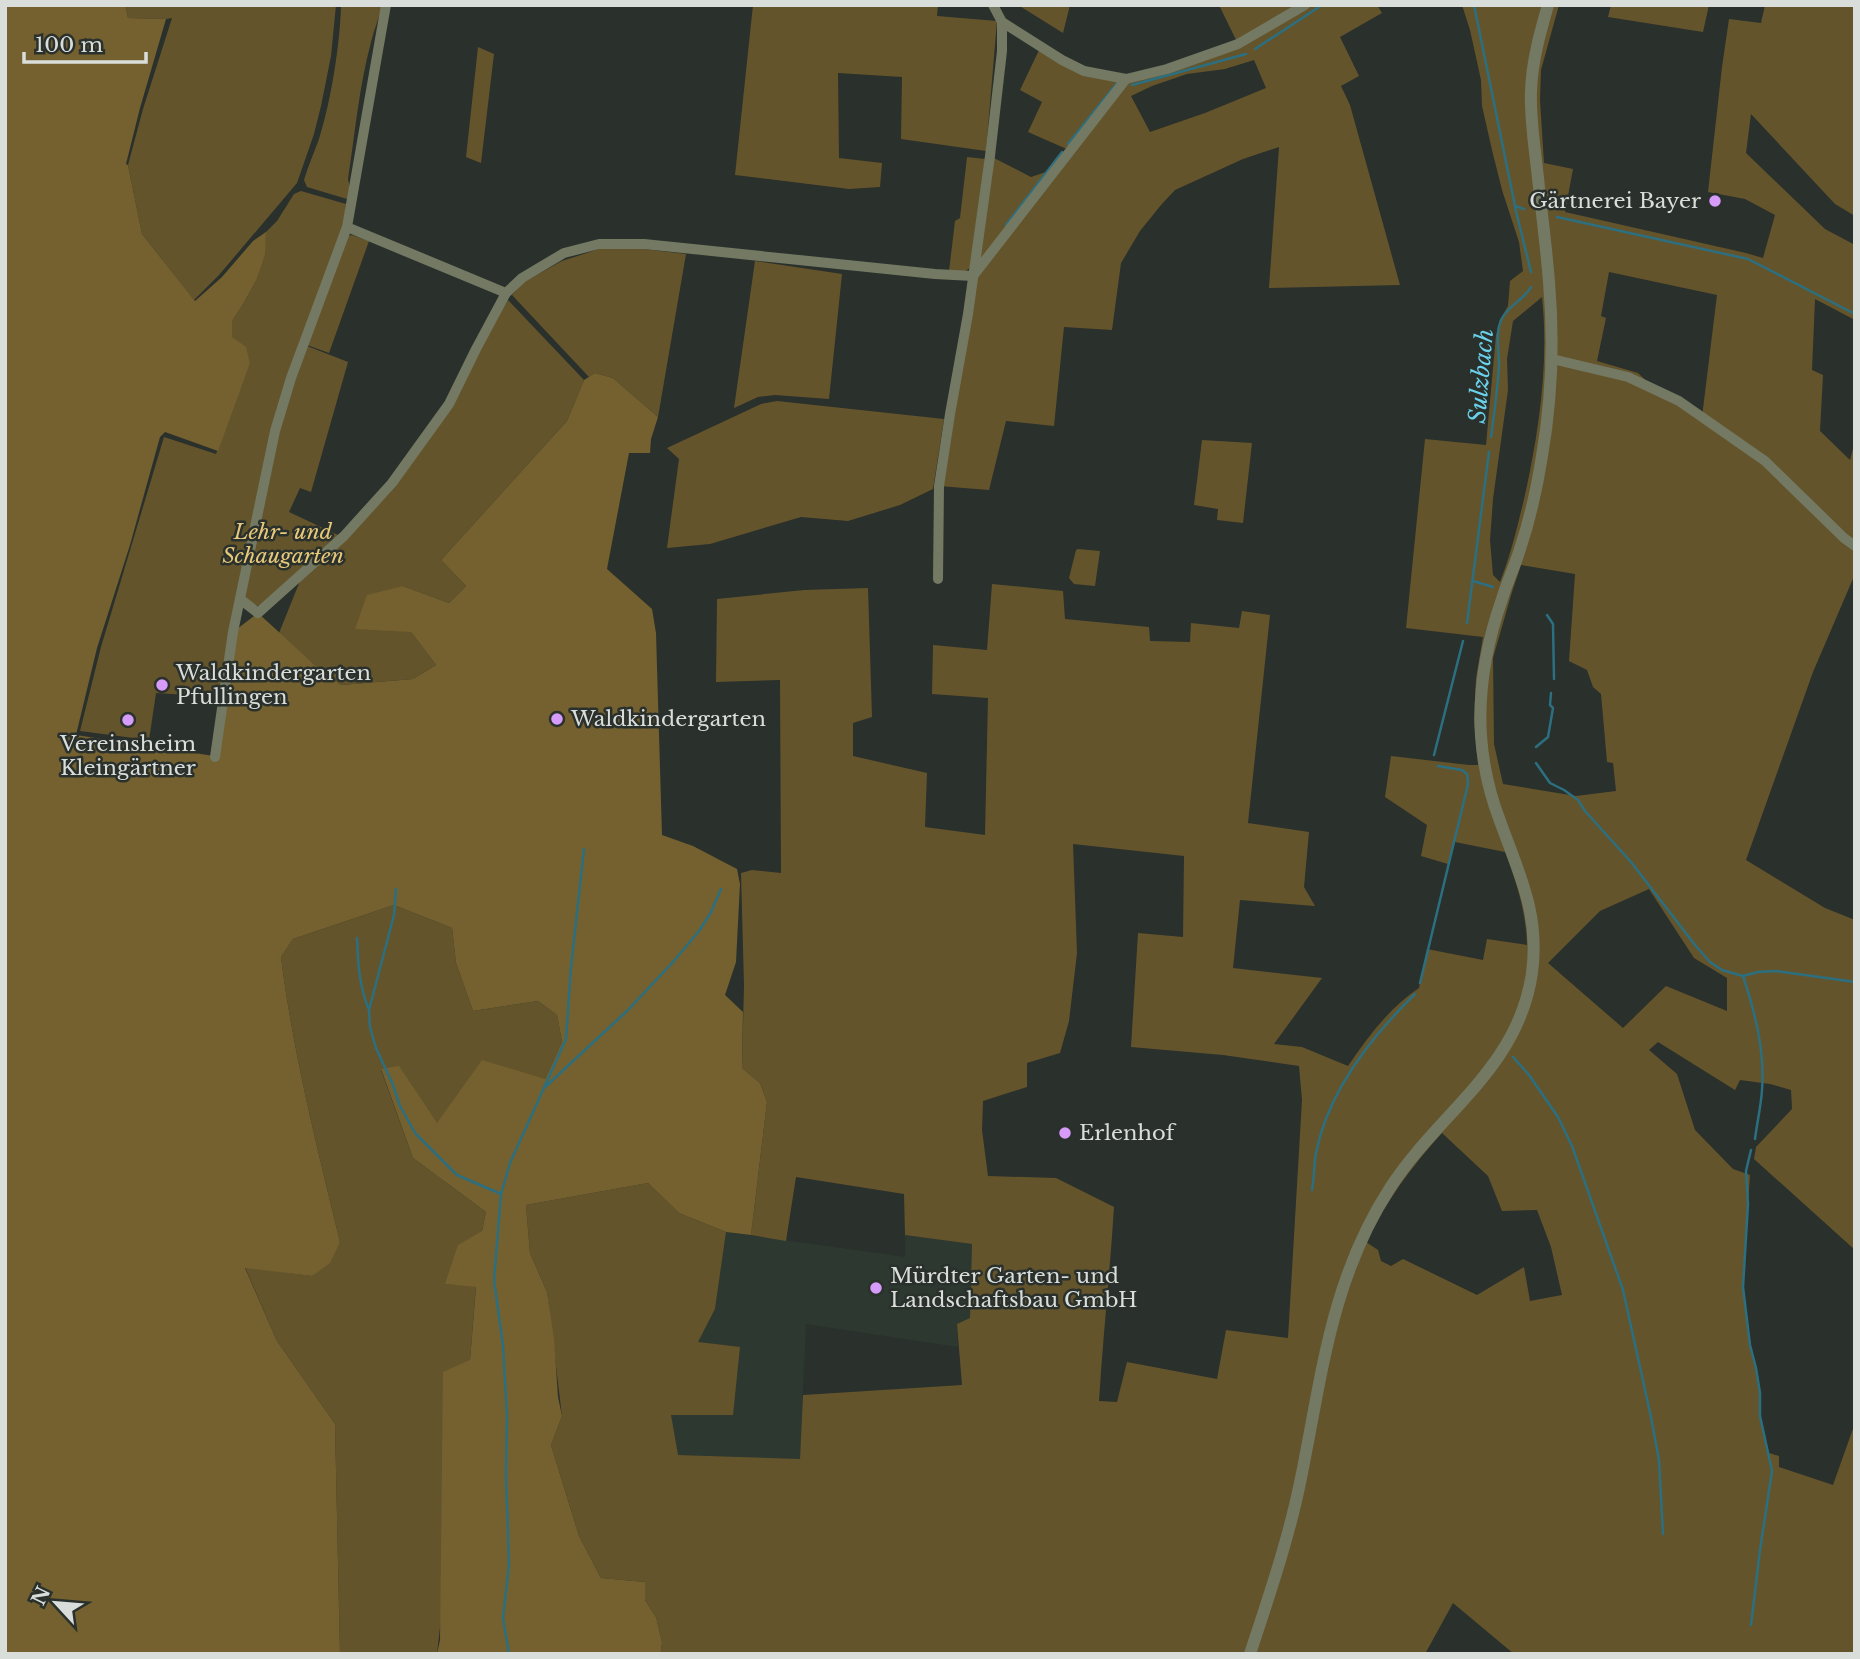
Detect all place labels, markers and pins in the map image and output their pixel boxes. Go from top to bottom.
place label: Gärtnerei Bayer [1529,188,1701,214]
marker: Gärtnerei Bayer [1707,193,1723,209]
place label: Waldkindergarten Pfullingen [175,660,371,710]
marker: Waldkindergarten Pfullingen [154,677,170,693]
place label: Waldkindergarten [570,706,766,732]
marker: Waldkindergarten [549,711,565,727]
marker: Vereinsheim Kleingärtner [120,712,136,728]
place label: Vereinsheim Kleingärtner [59,731,196,781]
place label: Erlenhof [1079,1120,1177,1146]
marker: Erlenhof [1057,1125,1073,1141]
place label: Mürdter Garten- und Landschaftsbau GmbH [890,1263,1137,1313]
marker: Mürdter Garten- und Landschaftsbau GmbH [868,1280,884,1296]

